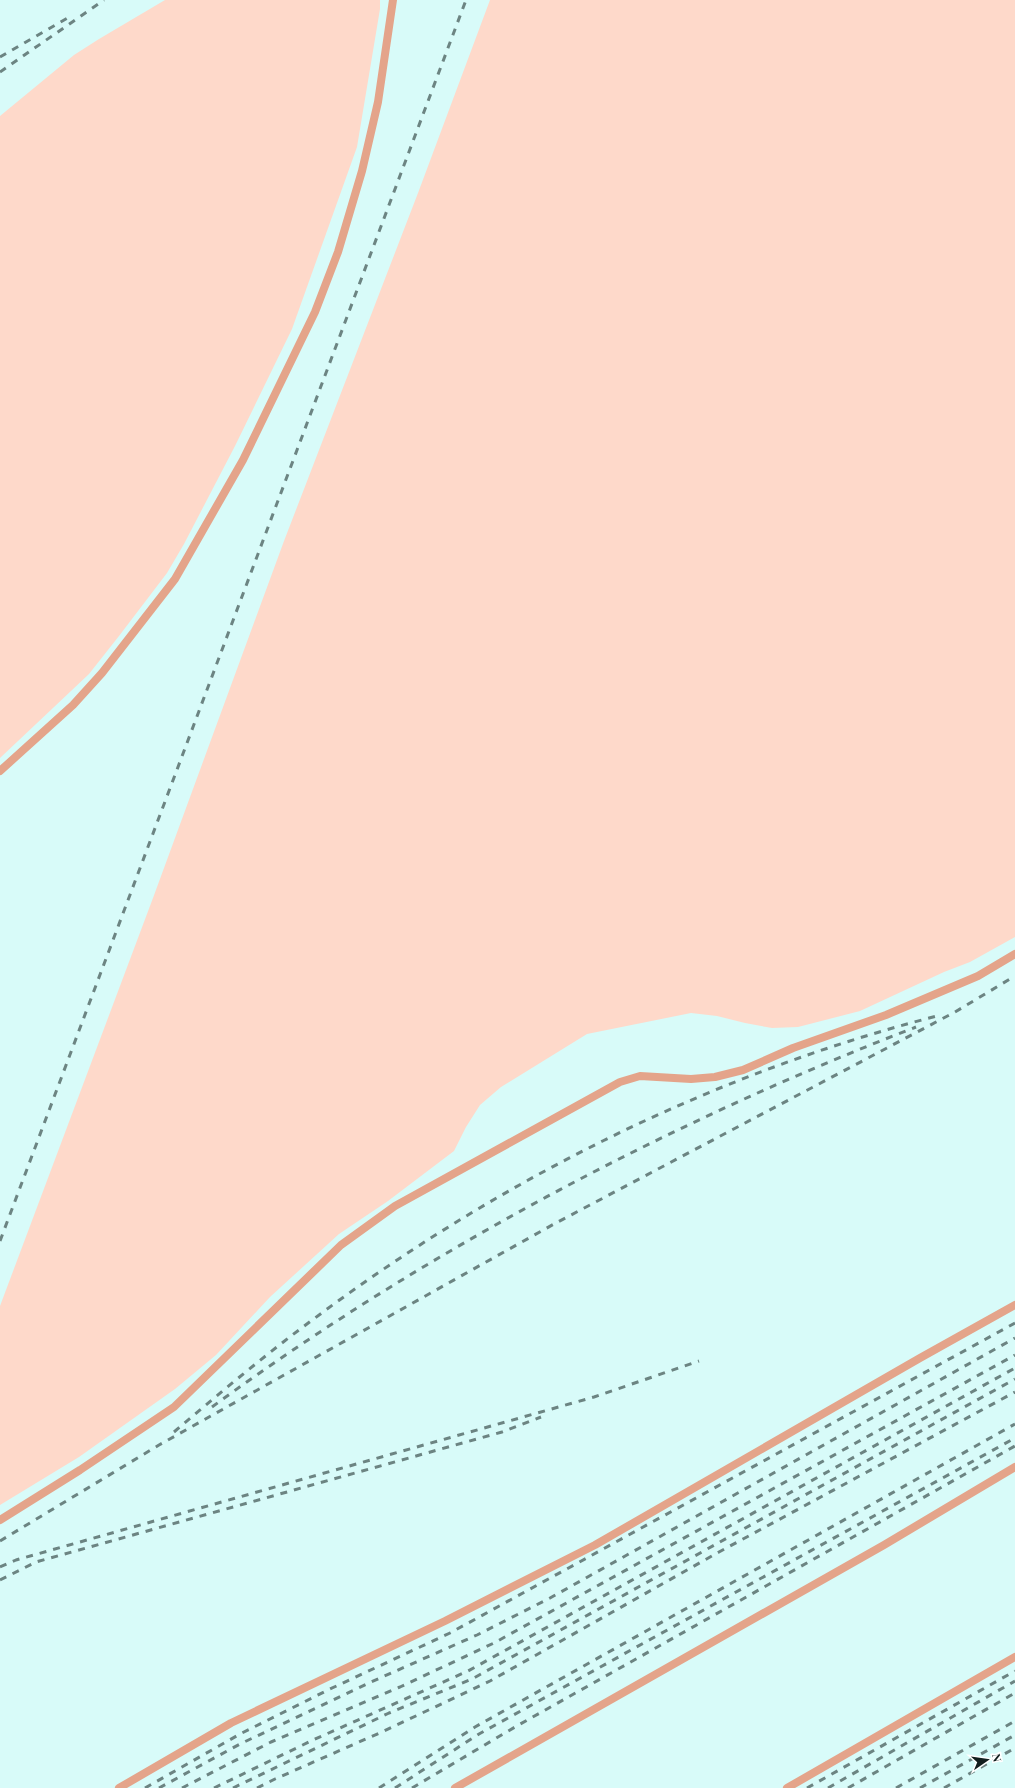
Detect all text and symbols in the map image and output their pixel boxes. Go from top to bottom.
north arrow [967,1740,1007,1780]
text: N [989,1752,1005,1763]

